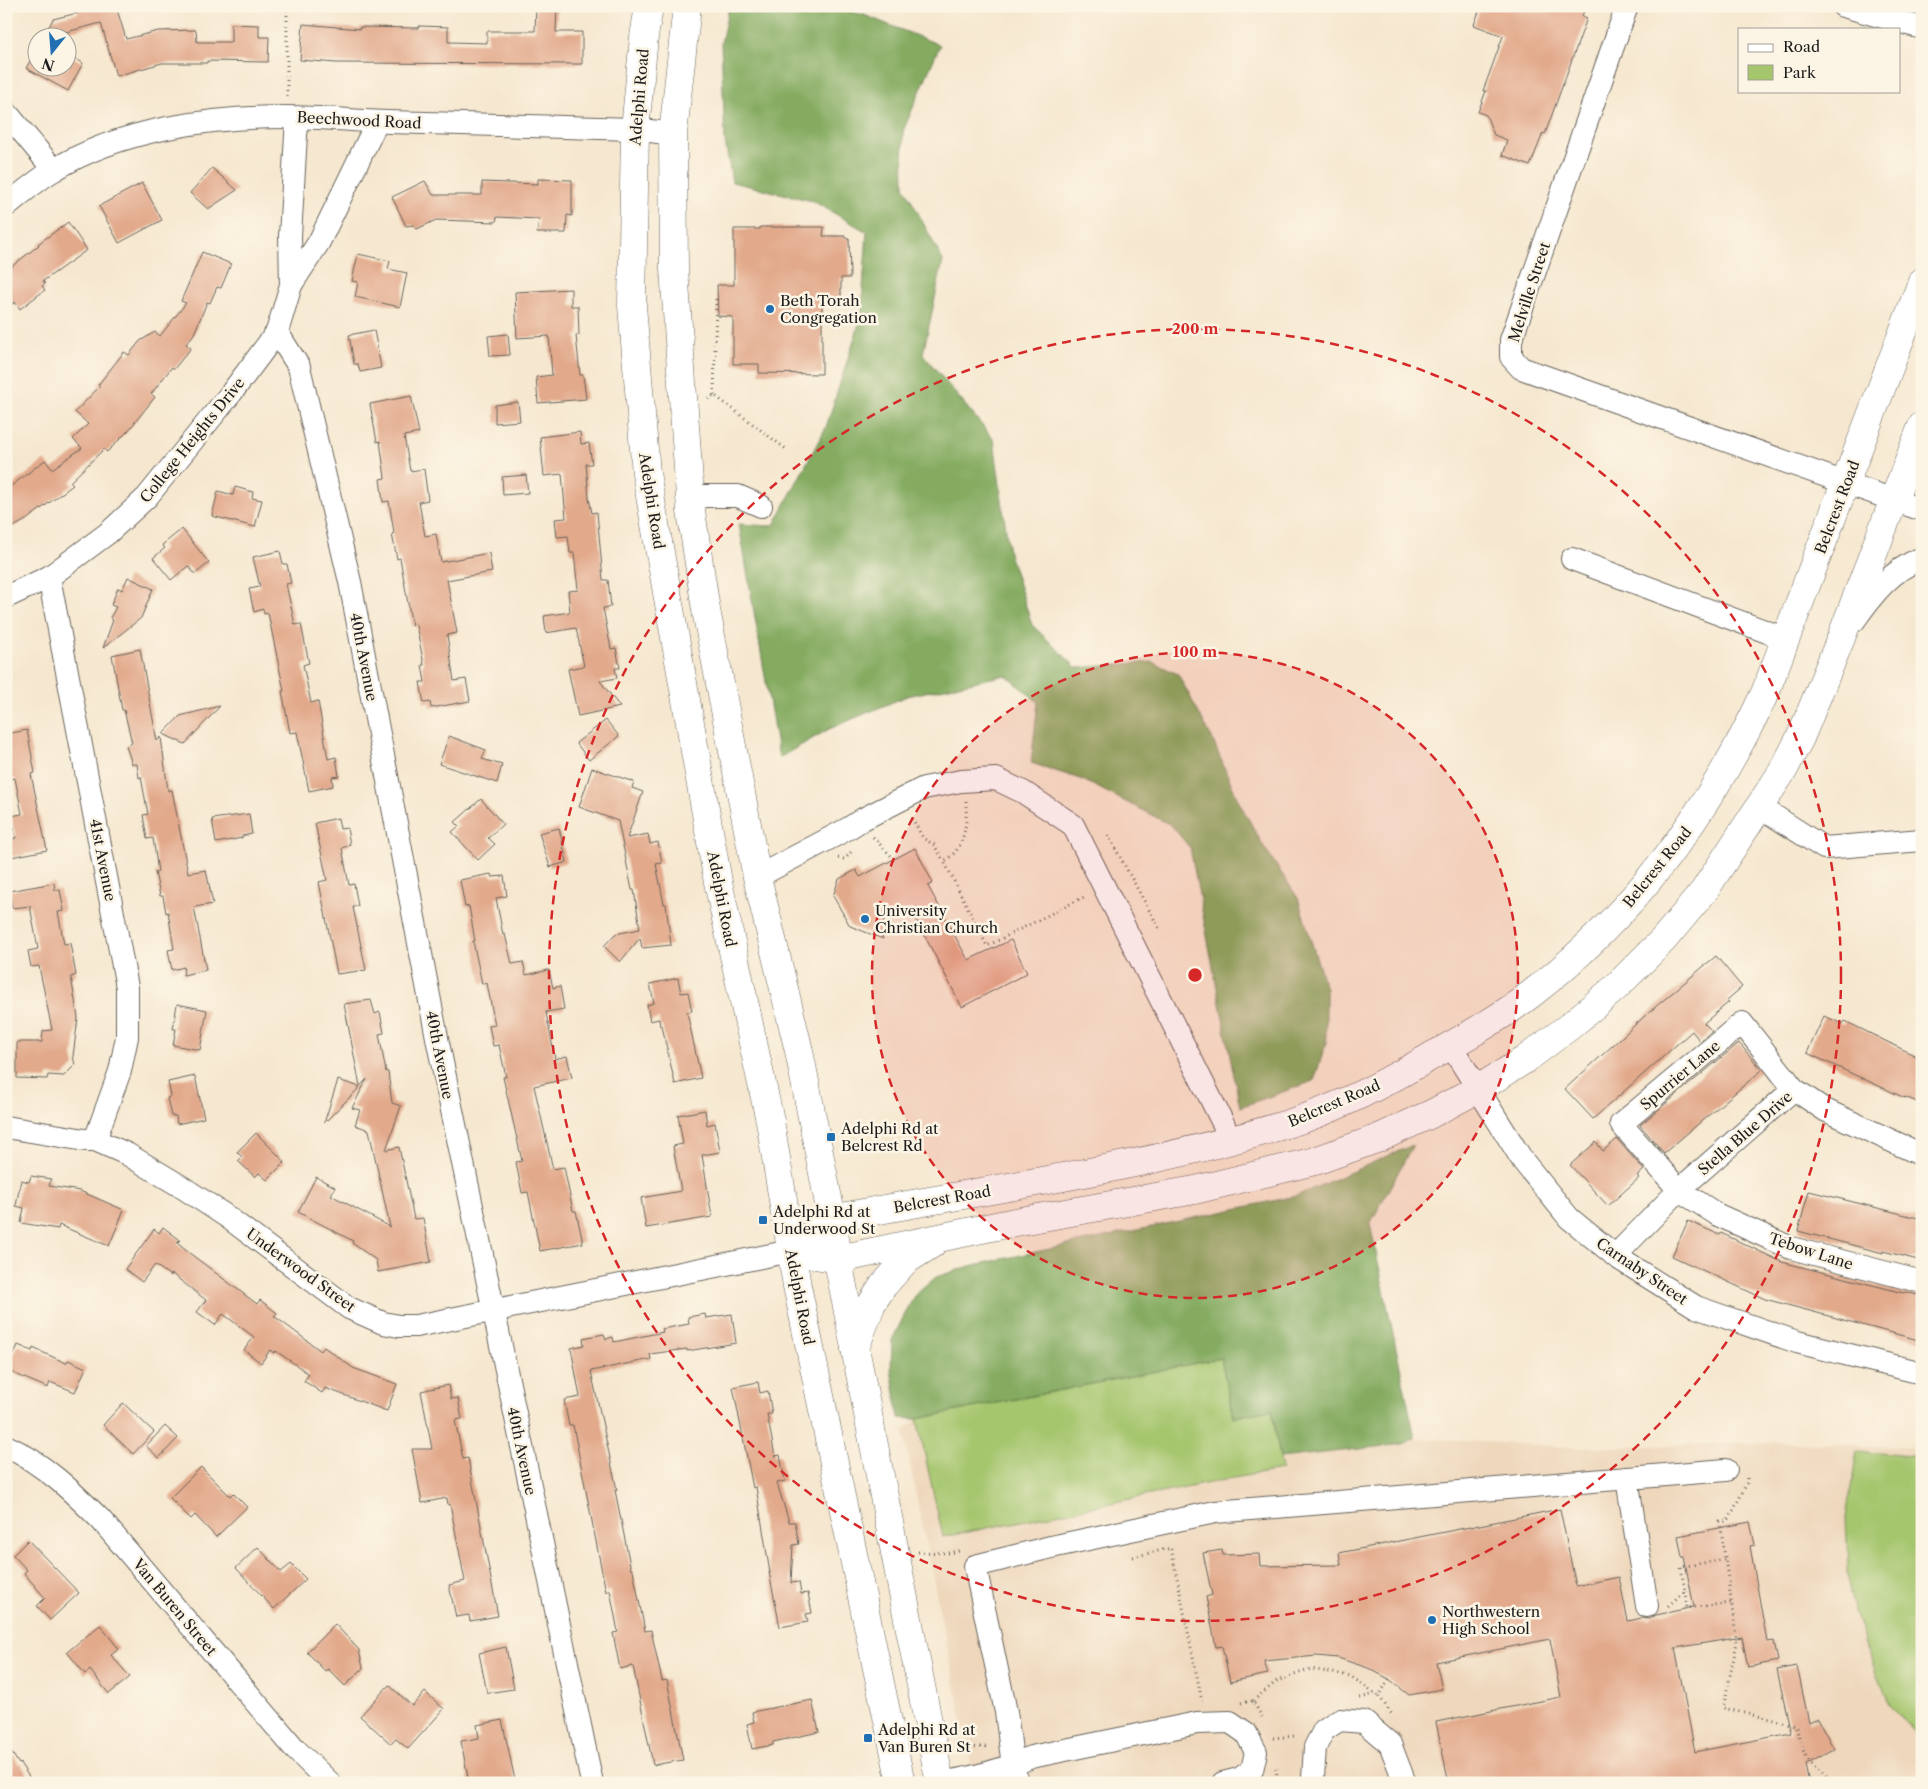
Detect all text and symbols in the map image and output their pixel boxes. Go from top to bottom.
north arrow [28,28,78,78]
legend [1738,28,1900,92]
text: Road [1783,37,1820,56]
street label: Adelphi Road [625,48,653,147]
text: N [40,54,57,75]
text: Park [1783,63,1817,82]
street label: Beechwood Road [296,107,422,133]
street label: Melville Street [1504,239,1554,344]
place label: Beth Torah Congregation [780,291,877,327]
marker: Beth Torah Congregation [764,303,776,315]
text: 200 m [1172,319,1218,338]
street label: College Heights Drive [136,373,248,507]
street label: Adelphi Road [635,451,669,550]
street label: Belcrest Road [1810,458,1864,556]
street label: 40th Avenue [346,611,382,703]
text: 100 m [1173,642,1217,661]
street label: 41st Avenue [86,817,120,903]
street label: Belcrest Road [1619,823,1695,911]
street label: Adelphi Road [703,849,741,949]
place label: University Christian Church [875,901,999,937]
marker: University Christian Church [859,913,871,925]
centre of rings [1186,966,1204,984]
street label: 40th Avenue [422,1009,458,1101]
street label: Spurrier Lane [1636,1036,1724,1114]
street label: Belcrest Road [1285,1075,1383,1131]
street label: Stella Blue Drive [1694,1087,1796,1179]
place label: Adelphi Rd at Belcrest Rd [840,1119,939,1155]
marker: Adelphi Rd at Belcrest Rd [825,1131,837,1143]
street label: Belcrest Road [892,1181,992,1217]
place label: Adelphi Rd at Underwood St [772,1202,876,1238]
marker: Adelphi Rd at Underwood St [757,1214,769,1226]
street label: Underwood Street [243,1224,360,1316]
street label: Tebow Lane [1766,1228,1856,1274]
street label: Carnaby Street [1593,1233,1692,1309]
street label: Adelphi Road [781,1247,819,1347]
street label: 40th Avenue [503,1405,541,1497]
street label: Van Buren Street [128,1554,222,1660]
place label: Northwestern High School [1442,1602,1541,1638]
marker: Northwestern High School [1426,1614,1438,1626]
place label: Adelphi Rd at Van Buren St [877,1720,976,1756]
marker: Adelphi Rd at Van Buren St [862,1732,874,1744]

